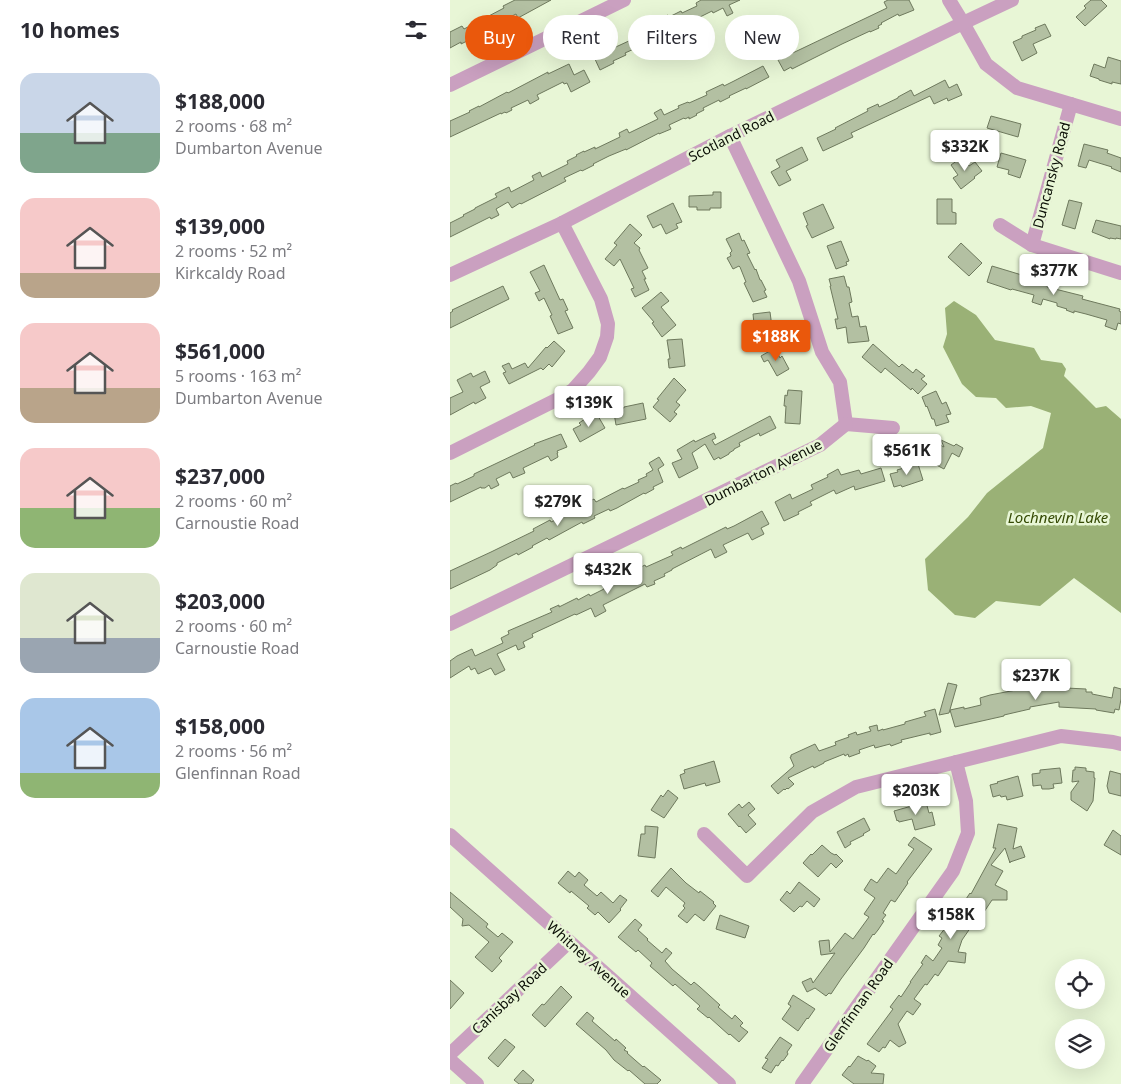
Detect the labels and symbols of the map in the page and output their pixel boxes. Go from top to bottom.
street label: Scotland Road [685,106,777,166]
street label: Duncansky Road [1028,120,1074,230]
pin: $332K [930,130,1000,172]
pin: $377K [1019,254,1089,296]
pin: $188K [741,320,811,362]
pin: $139K [554,386,624,428]
street label: Dumbarton Avenue [701,434,825,510]
pin: $561K [872,434,942,476]
pin: $279K [523,484,593,527]
water label: Lochnevin Lake [1008,507,1109,527]
pin: $432K [573,552,643,595]
pin: $237K [1001,658,1071,701]
pin: $203K [881,774,951,816]
pin: $158K [916,898,986,940]
street label: Whitney Avenue [543,916,635,1002]
street label: Glenfinnan Road [819,955,897,1055]
street label: Canisbay Road [467,958,551,1038]

